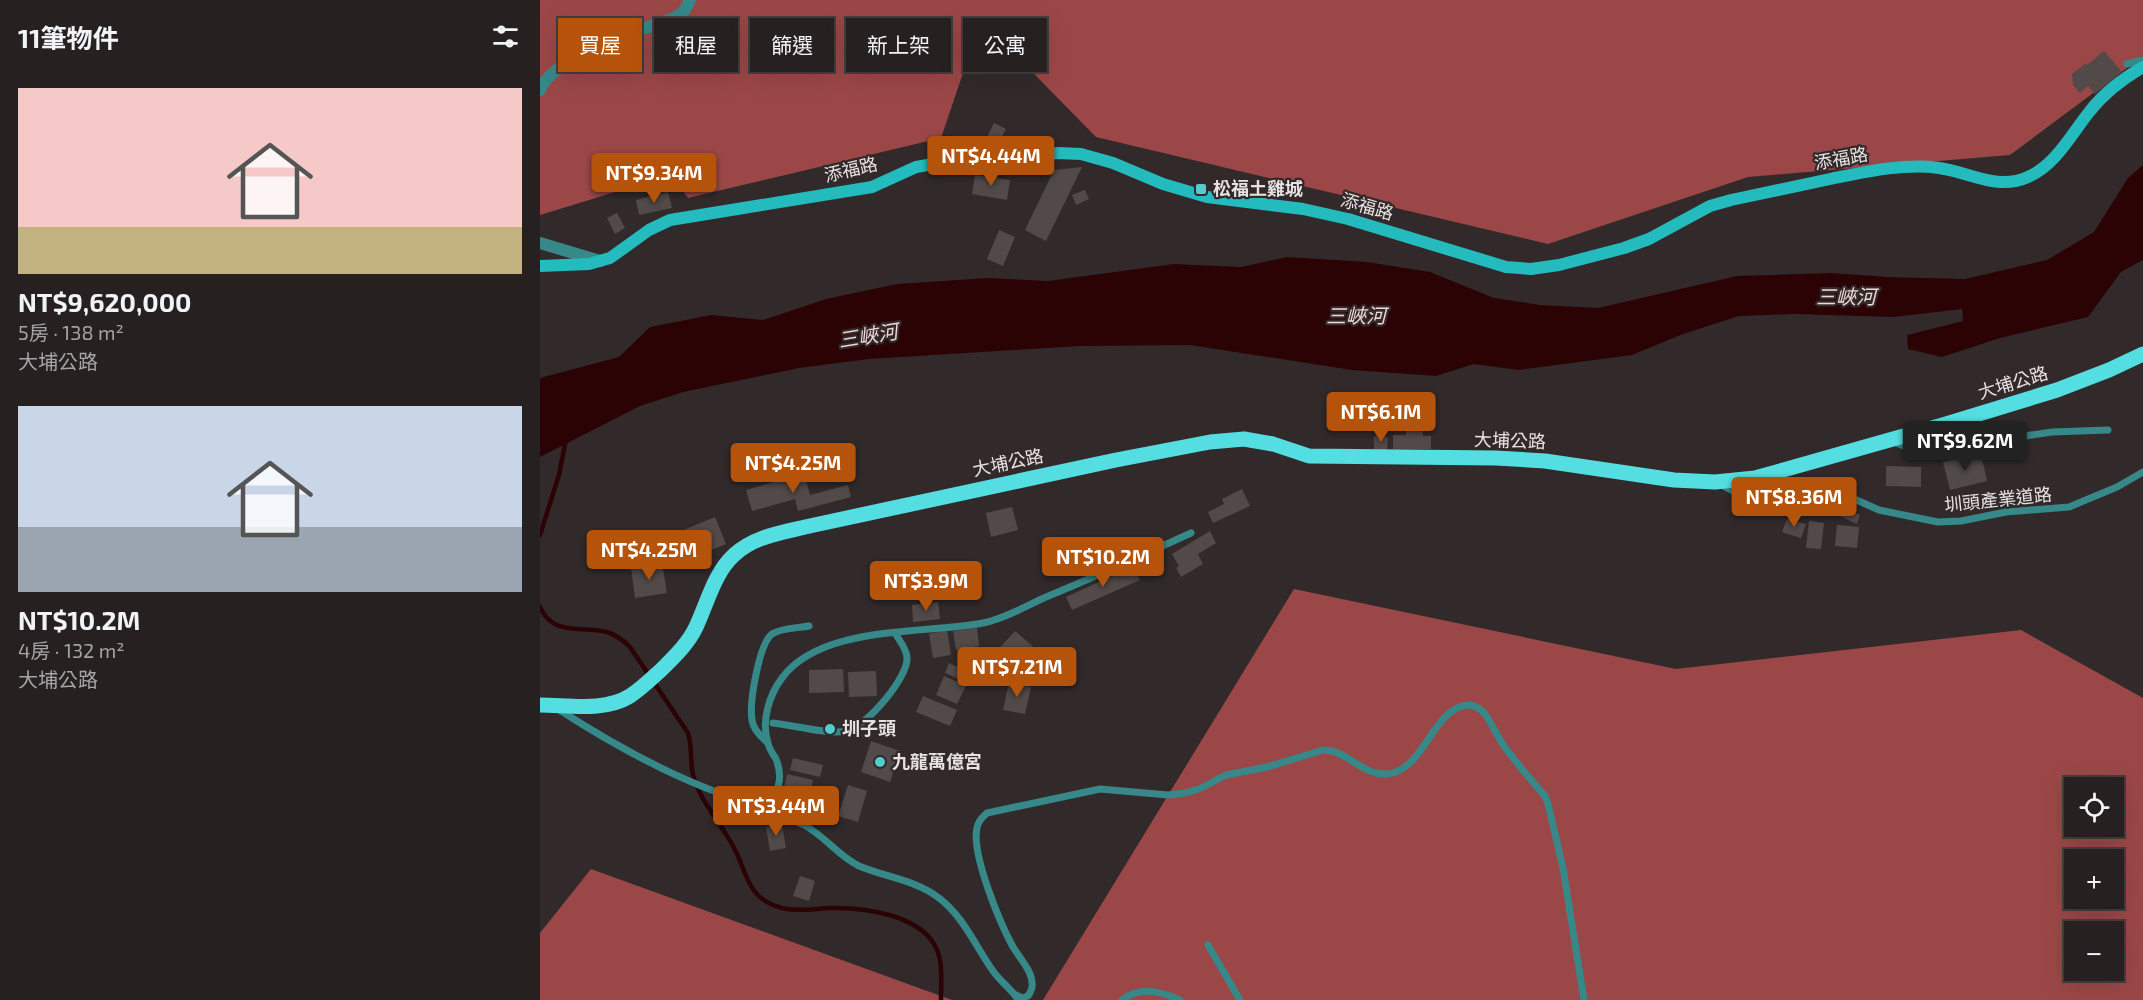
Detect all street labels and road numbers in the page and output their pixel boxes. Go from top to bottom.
street label: 添福路 [1812,142,1869,174]
street label: 添福路 [822,152,880,186]
street label: 添福路 [1338,188,1396,224]
street label: 大埔公路 [1975,361,2050,403]
street label: 大埔公路 [1474,428,1546,452]
street label: 大埔公路 [970,444,1045,480]
street label: 圳頭產業道路 [1943,482,2053,516]

